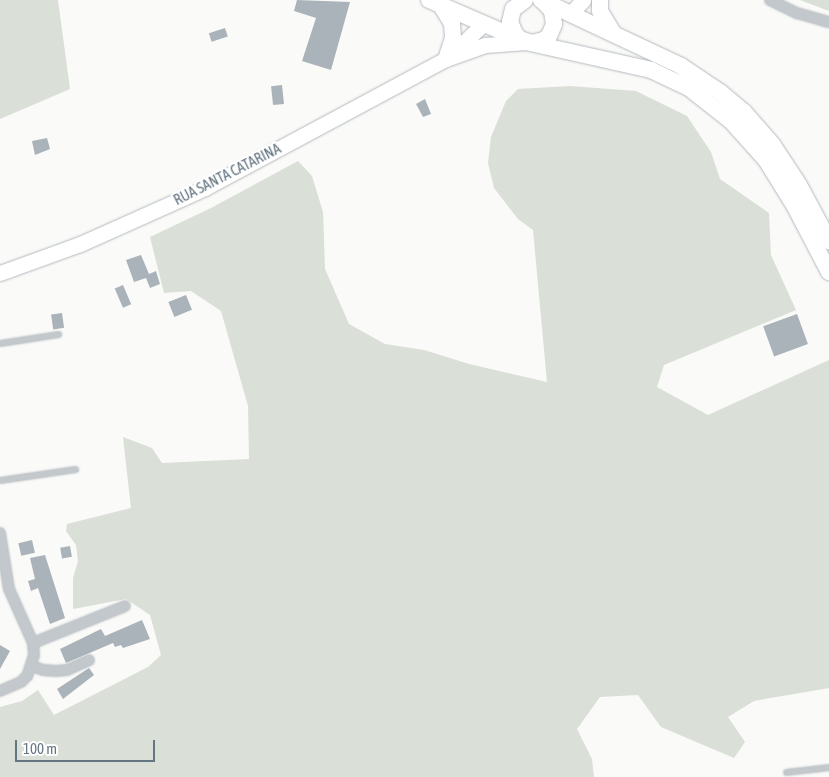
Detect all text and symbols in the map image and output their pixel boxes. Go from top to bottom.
street label: RUA SANTA CATARINA [170,139,284,209]
scale bar [18,730,158,762]
text: 100 m [23,740,57,757]

